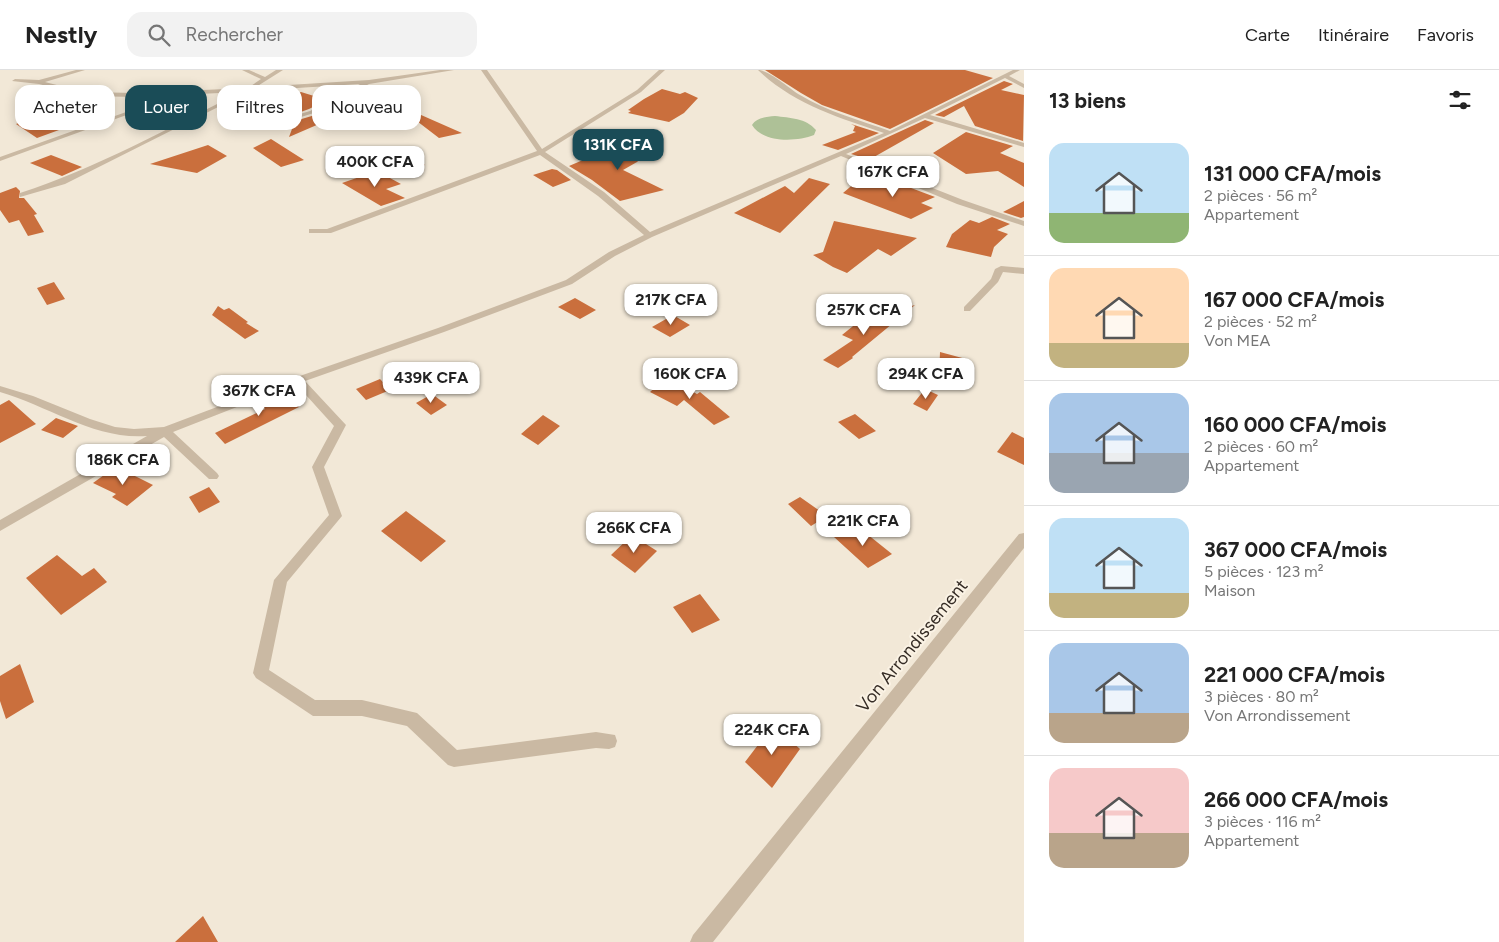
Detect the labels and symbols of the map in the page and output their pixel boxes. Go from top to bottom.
pin: 131K CFA [566,128,670,171]
pin: 400K CFA [323,146,427,188]
pin: 167K CFA [841,156,945,198]
pin: 217K CFA [619,284,723,326]
pin: 257K CFA [812,294,916,336]
pin: 160K CFA [638,358,742,400]
pin: 294K CFA [874,358,978,400]
pin: 439K CFA [379,362,483,404]
pin: 367K CFA [207,374,311,417]
pin: 186K CFA [71,444,175,486]
pin: 221K CFA [811,504,915,547]
pin: 266K CFA [582,512,686,554]
street label: Von Arrondissement [852,575,973,717]
pin: 224K CFA [720,714,824,756]

